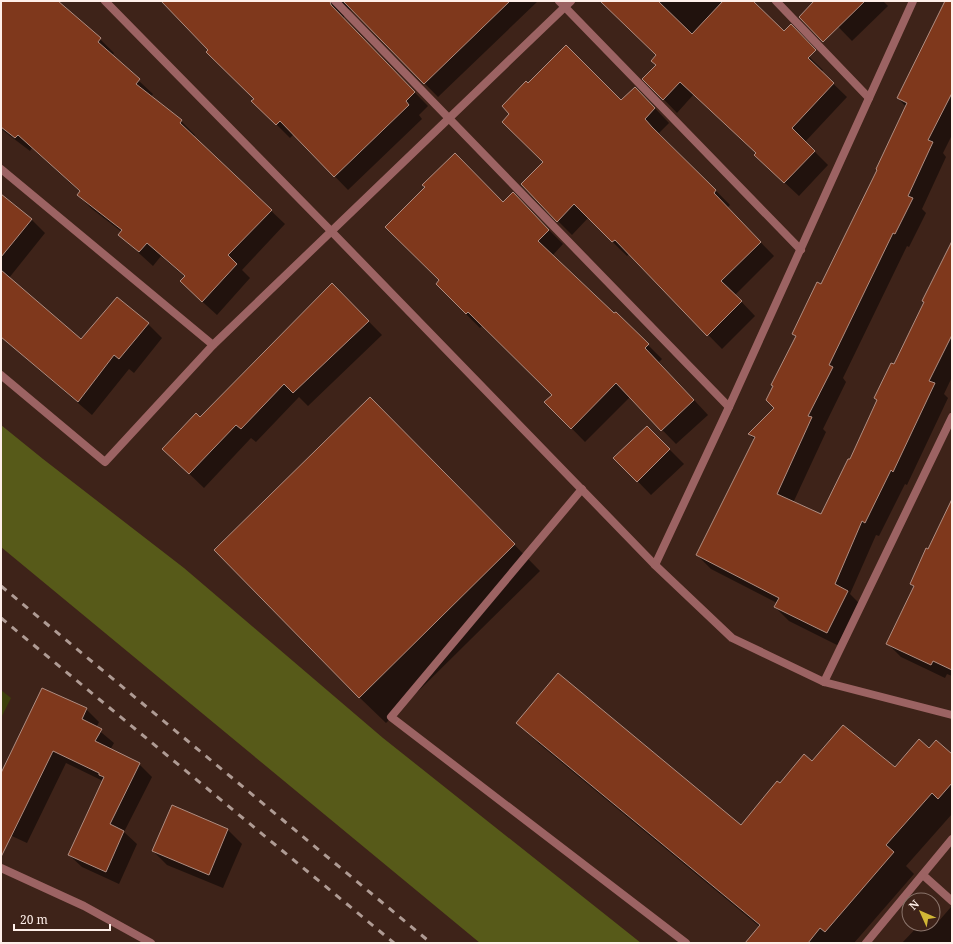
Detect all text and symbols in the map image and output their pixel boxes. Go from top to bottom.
north arrow [901,892,941,932]
text: N [905,896,922,913]
scale bar [14,906,110,932]
text: 20 m [20,911,48,928]

